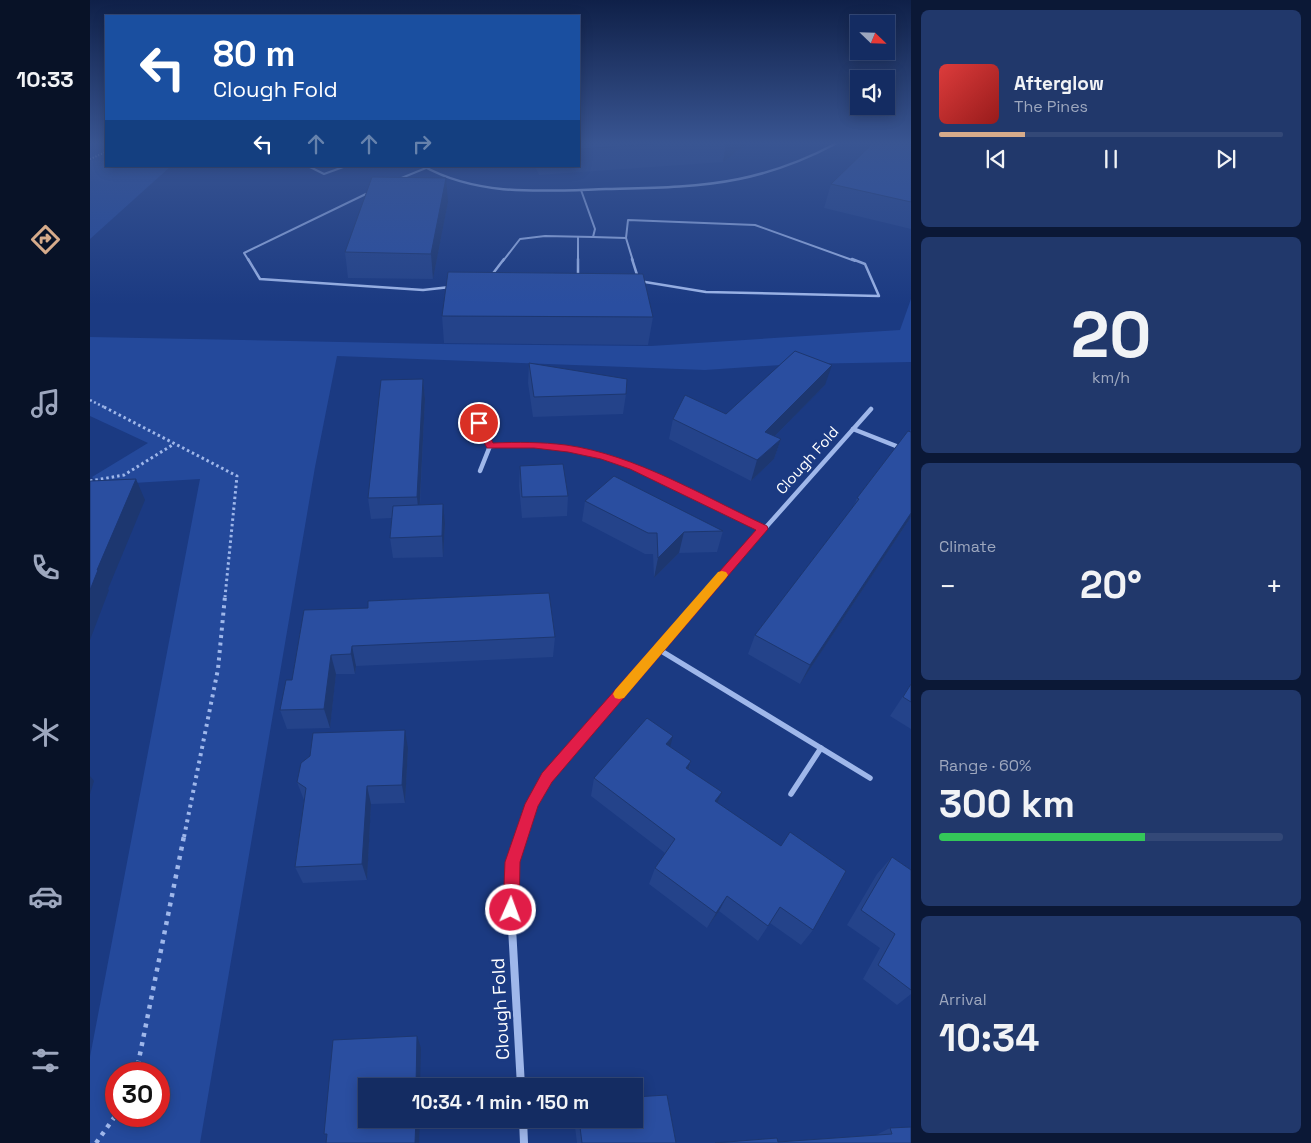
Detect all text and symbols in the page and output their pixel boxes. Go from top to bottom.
north arrow [850,15,895,60]
map controls [850,15,895,115]
text: 80 m [213,32,295,76]
icon: left [130,35,195,100]
text: 10:33 [16,65,74,93]
button: sound [850,70,895,115]
text: Afterglow [1014,71,1104,96]
text: Clough Fold [213,75,338,103]
text: The Pines [1014,96,1088,117]
icon: left [249,130,277,158]
icon: ahead [302,130,330,158]
icon: ahead [355,130,383,158]
icon: right [408,130,436,158]
icon: previous [982,145,1010,173]
icon: pause [1097,145,1125,173]
icon: next [1212,145,1240,173]
icon: directions [28,222,63,257]
text: 20 [1071,293,1151,376]
text: km/h [1092,367,1130,388]
icon: music [28,386,63,421]
pin [458,402,500,444]
icon: arrive [465,409,493,437]
street label: Clough Fold [771,422,843,498]
text: Climate [939,536,996,557]
icon: phone [28,550,63,585]
text: 20° [1080,561,1142,609]
text: − [939,568,956,604]
text: + [1266,568,1283,604]
icon: climate [28,715,63,750]
text: Range · 60% [939,755,1031,776]
text: 300 km [939,780,1075,828]
icon: car [28,879,63,914]
position arrow [484,883,536,935]
street label: Clough Fold [486,957,514,1061]
text: Arrival [939,989,987,1010]
text: 10:34 [939,1014,1039,1062]
icon: filters [28,1043,63,1078]
speed limit sign: 30 [105,1062,170,1127]
text: 10:34 · 1 min · 150 m [412,1090,589,1115]

